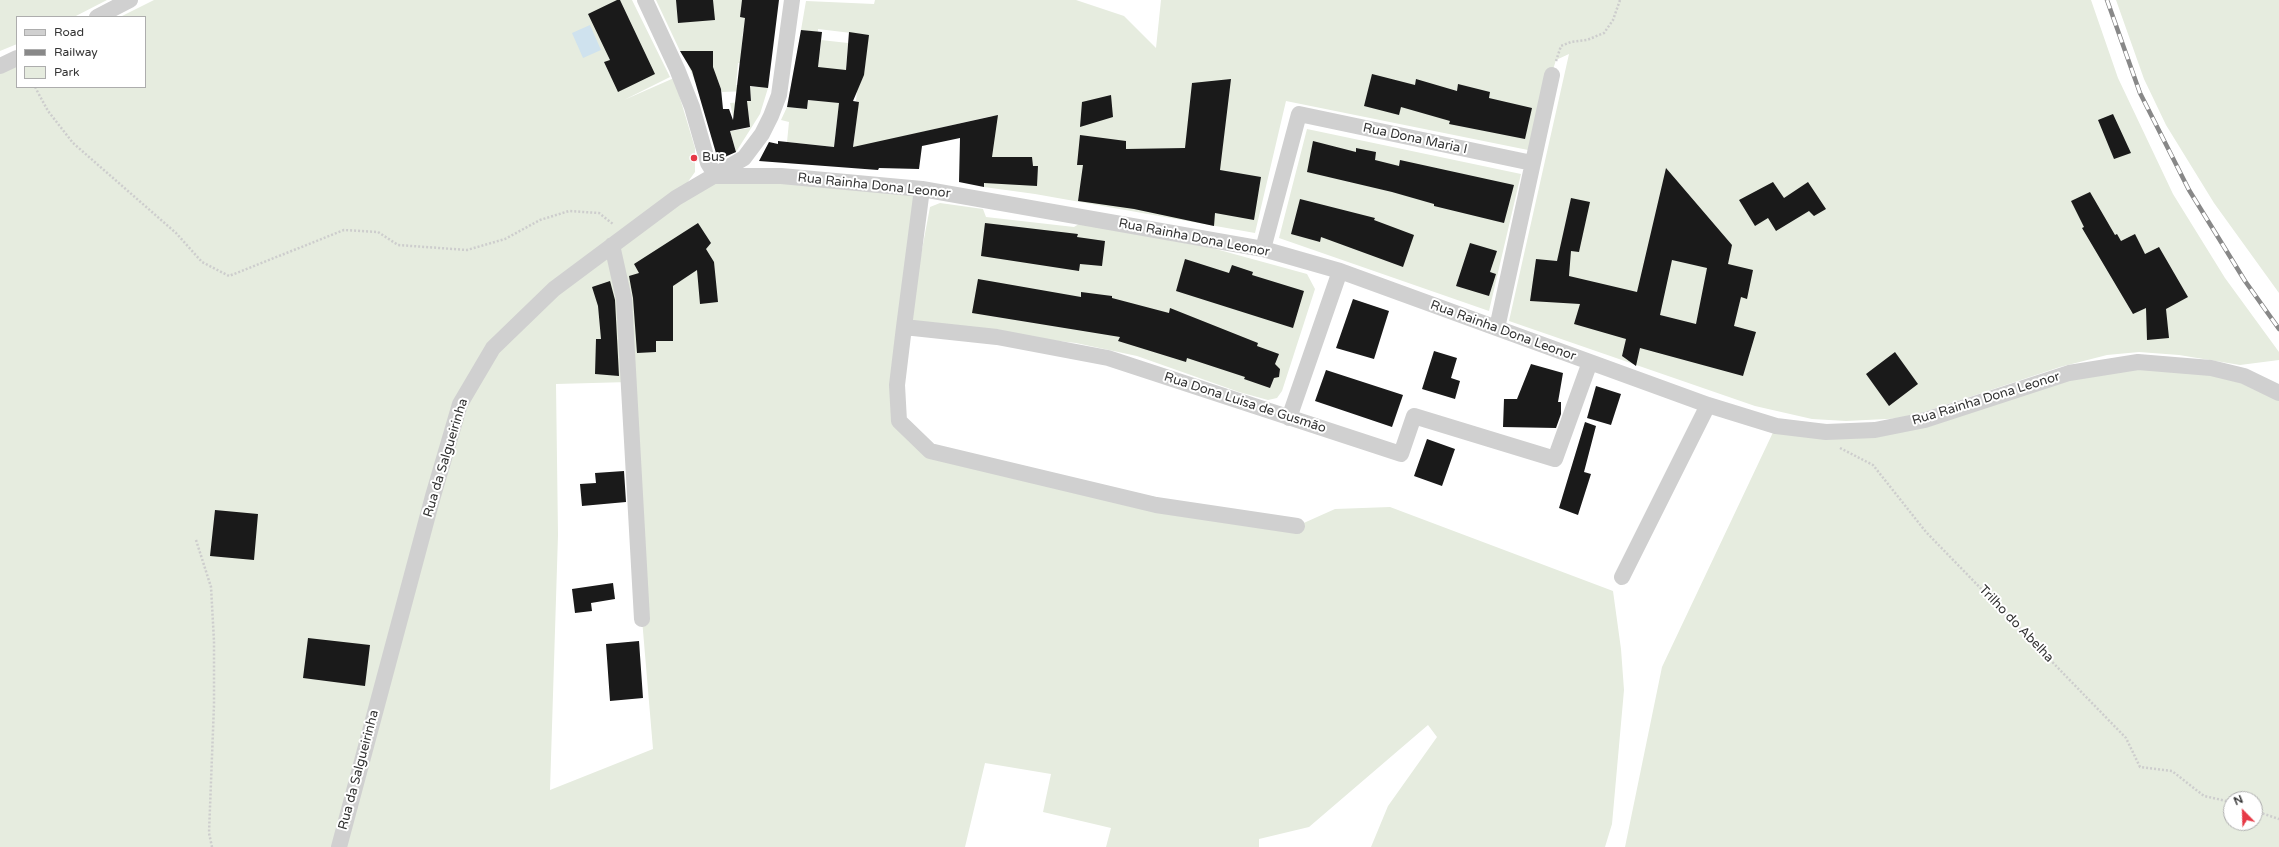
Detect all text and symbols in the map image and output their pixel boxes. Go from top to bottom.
legend [16,16,146,88]
text: Road [54,25,84,39]
text: Railway [54,45,98,59]
text: Park [54,65,80,79]
street label: Rua Dona Maria I [1361,120,1469,158]
place label: Bus [702,150,725,166]
marker: Bus [689,153,699,163]
street label: Rua Rainha Dona Leonor [797,170,951,202]
street label: Rua Rainha Dona Leonor [1117,216,1271,260]
street label: Rua Rainha Dona Leonor [1428,297,1578,365]
street label: Rua Dona Luisa de Gusmão [1162,369,1328,437]
street label: Rua Rainha Dona Leonor [1910,369,2062,429]
street label: Rua da Salgueirinha [421,397,471,519]
street label: Trilho do Abelha [1975,582,2057,666]
street label: Rua da Salgueirinha [336,708,382,832]
north arrow [2223,791,2263,831]
text: N [2232,793,2245,808]

